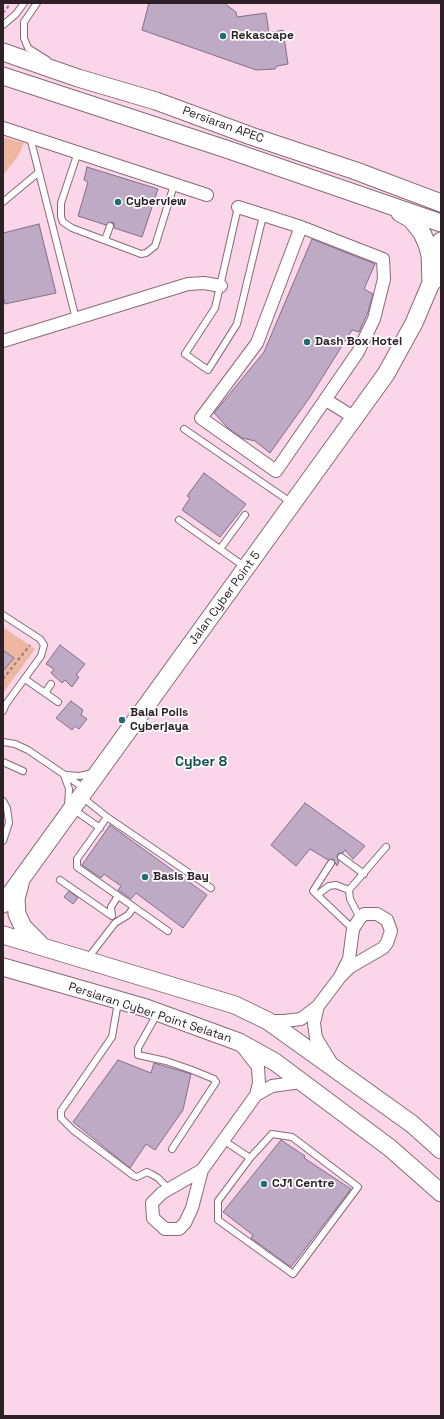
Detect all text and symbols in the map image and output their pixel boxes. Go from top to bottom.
place label: Rekascape [231,29,294,43]
marker: Rekascape [218,31,228,41]
street label: Persiaran APEC [180,104,266,146]
place label: Cyberview [126,195,187,209]
marker: Cyberview [113,197,123,207]
place label: Dash Box Hotel [315,335,402,349]
marker: Dash Box Hotel [302,337,312,347]
street label: Jalan Cyber Point 5 [186,549,264,647]
place label: Balai Polis Cyberjaya [130,706,189,734]
marker: Balai Polis Cyberjaya [117,715,127,725]
district label: Cyber 8 [175,754,227,770]
place label: Basis Bay [153,870,209,884]
marker: Basis Bay [140,872,150,882]
street label: Persiaran Cyber Point Selatan [67,980,233,1046]
place label: CJ1 Centre [272,1177,334,1191]
marker: CJ1 Centre [259,1179,269,1189]

